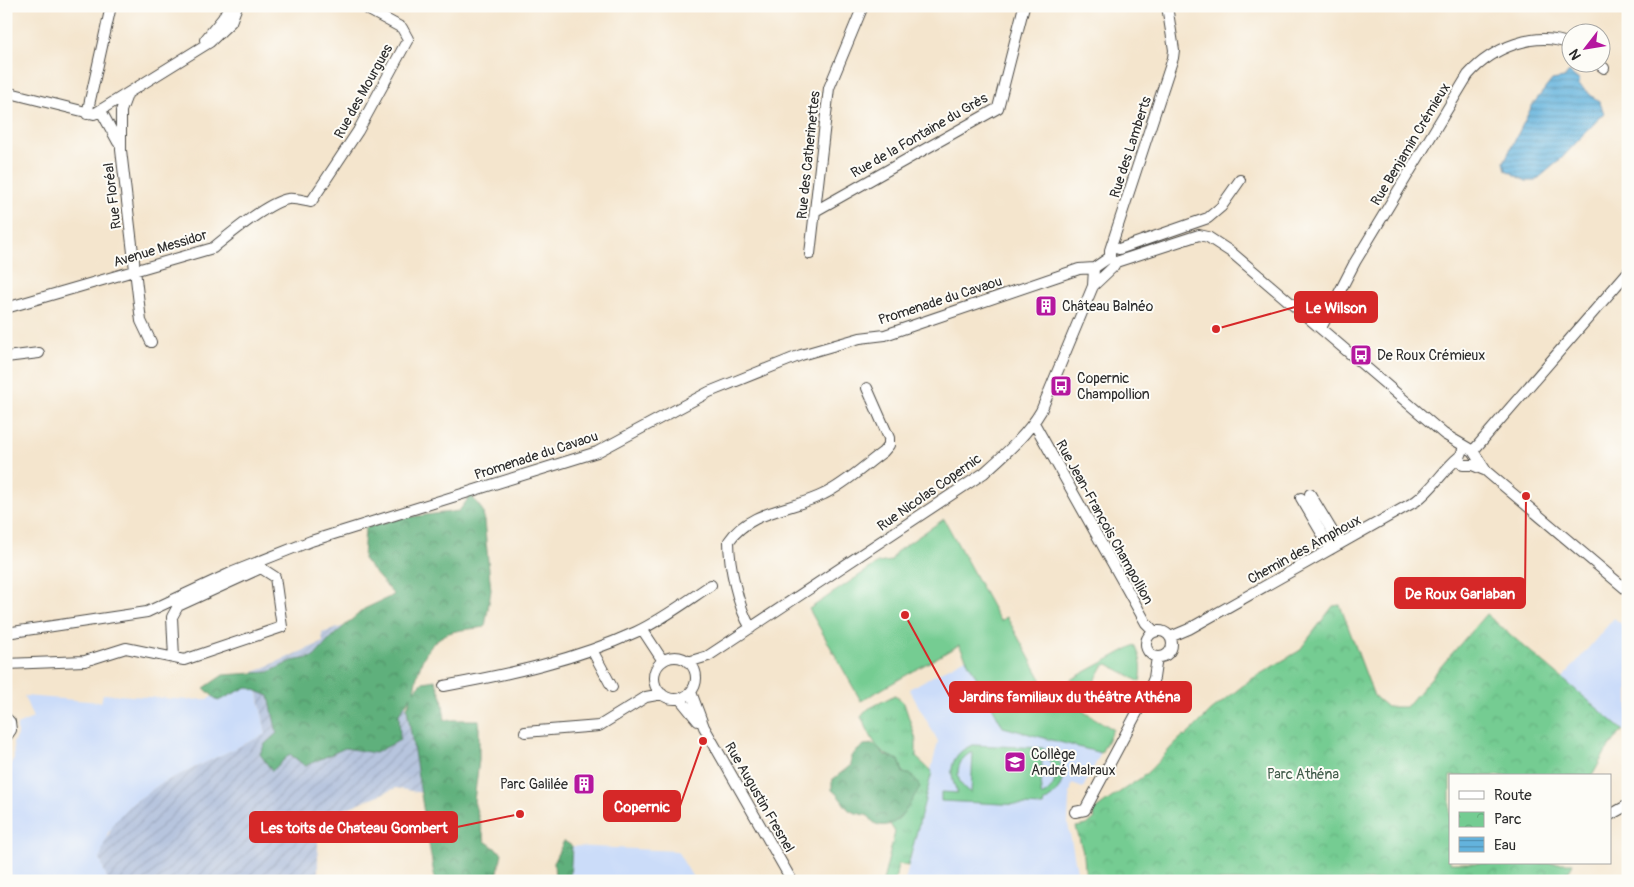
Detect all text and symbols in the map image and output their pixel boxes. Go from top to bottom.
north arrow [1562,22,1612,72]
street label: Rue des Mourgues [331,40,397,141]
text: N [1566,46,1585,63]
street label: Rue Benjamin Crémieux [1367,80,1454,209]
street label: Rue des Catherinettes [793,89,824,220]
street label: Rue de la Fontaine du Grès [848,89,991,182]
street label: Rue des Lamberts [1106,94,1155,200]
street label: Rue Floréal [100,162,125,230]
street label: Avenue Messidor [111,226,209,271]
street label: Promenade du Cavaou [876,272,1004,329]
callout: Le Wilson [1295,292,1377,322]
building icon: Château Balnéo [1034,294,1058,318]
place label: Château Balnéo [1062,298,1154,315]
text: Le Wilson [1305,299,1367,318]
bus stop icon: De Roux Crémieux [1349,343,1373,367]
place label: De Roux Crémieux [1377,347,1485,364]
place label: Copernic Champollion [1077,370,1150,403]
bus stop icon: Copernic Champollion [1049,374,1073,398]
street label: Promenade du Cavaou [472,427,600,484]
street label: Rue Jean-François Champollion [1052,437,1157,608]
street label: Rue Nicolas Copernic [874,450,985,535]
street label: Chemin des Amphoux [1245,511,1364,588]
callout: De Roux Garlaban [1395,578,1525,608]
text: De Roux Garlaban [1405,585,1516,604]
callout: Jardins familiaux du théâtre Athéna [950,682,1191,712]
text: Jardins familiaux du théâtre Athéna [959,688,1181,707]
street label: Rue Augustin Fresnel [721,739,798,855]
place label: Collège André Malraux [1031,746,1116,779]
school or university icon: Collège André Malraux [1003,750,1027,774]
park label: Parc Athéna [1267,766,1339,783]
building icon: Parc Galilée [572,772,596,796]
legend [1449,774,1612,864]
place label: Parc Galilée [500,776,568,793]
text: Route [1494,786,1532,805]
callout: Copernic [604,791,680,821]
text: Copernic [614,798,670,817]
text: Parc [1494,810,1522,829]
callout: Les toits de Chateau Gombert [250,812,457,842]
text: Les toits de Chateau Gombert [260,819,449,838]
text: Eau [1494,836,1516,855]

